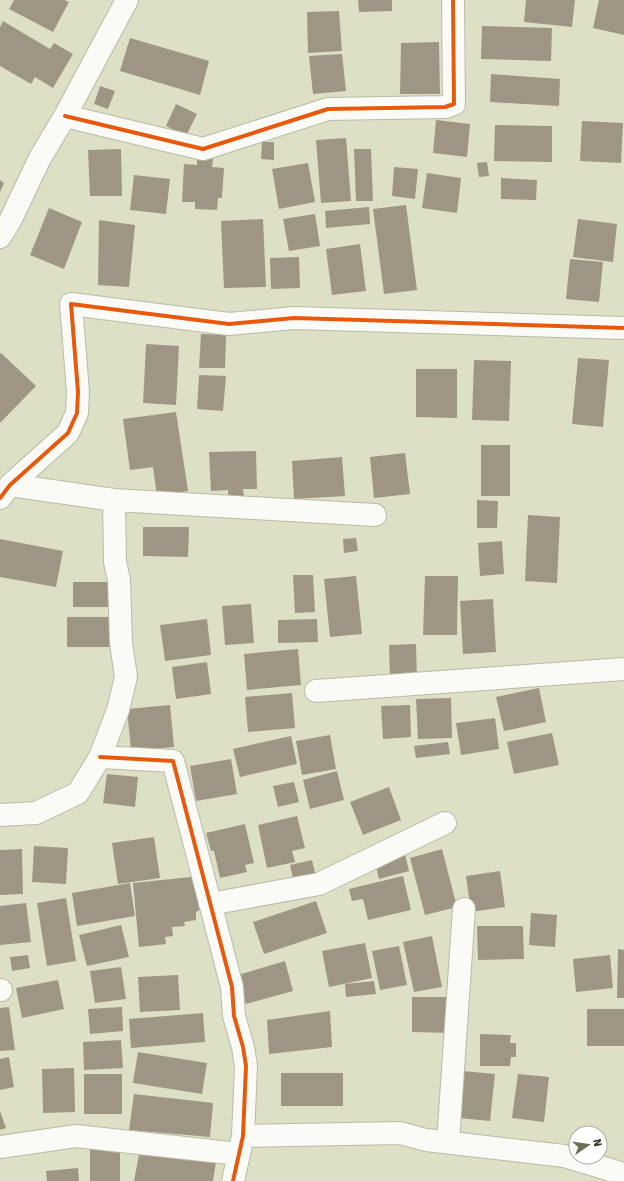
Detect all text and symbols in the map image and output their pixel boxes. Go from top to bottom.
north arrow [568,1125,608,1165]
text: N [590,1138,604,1148]

